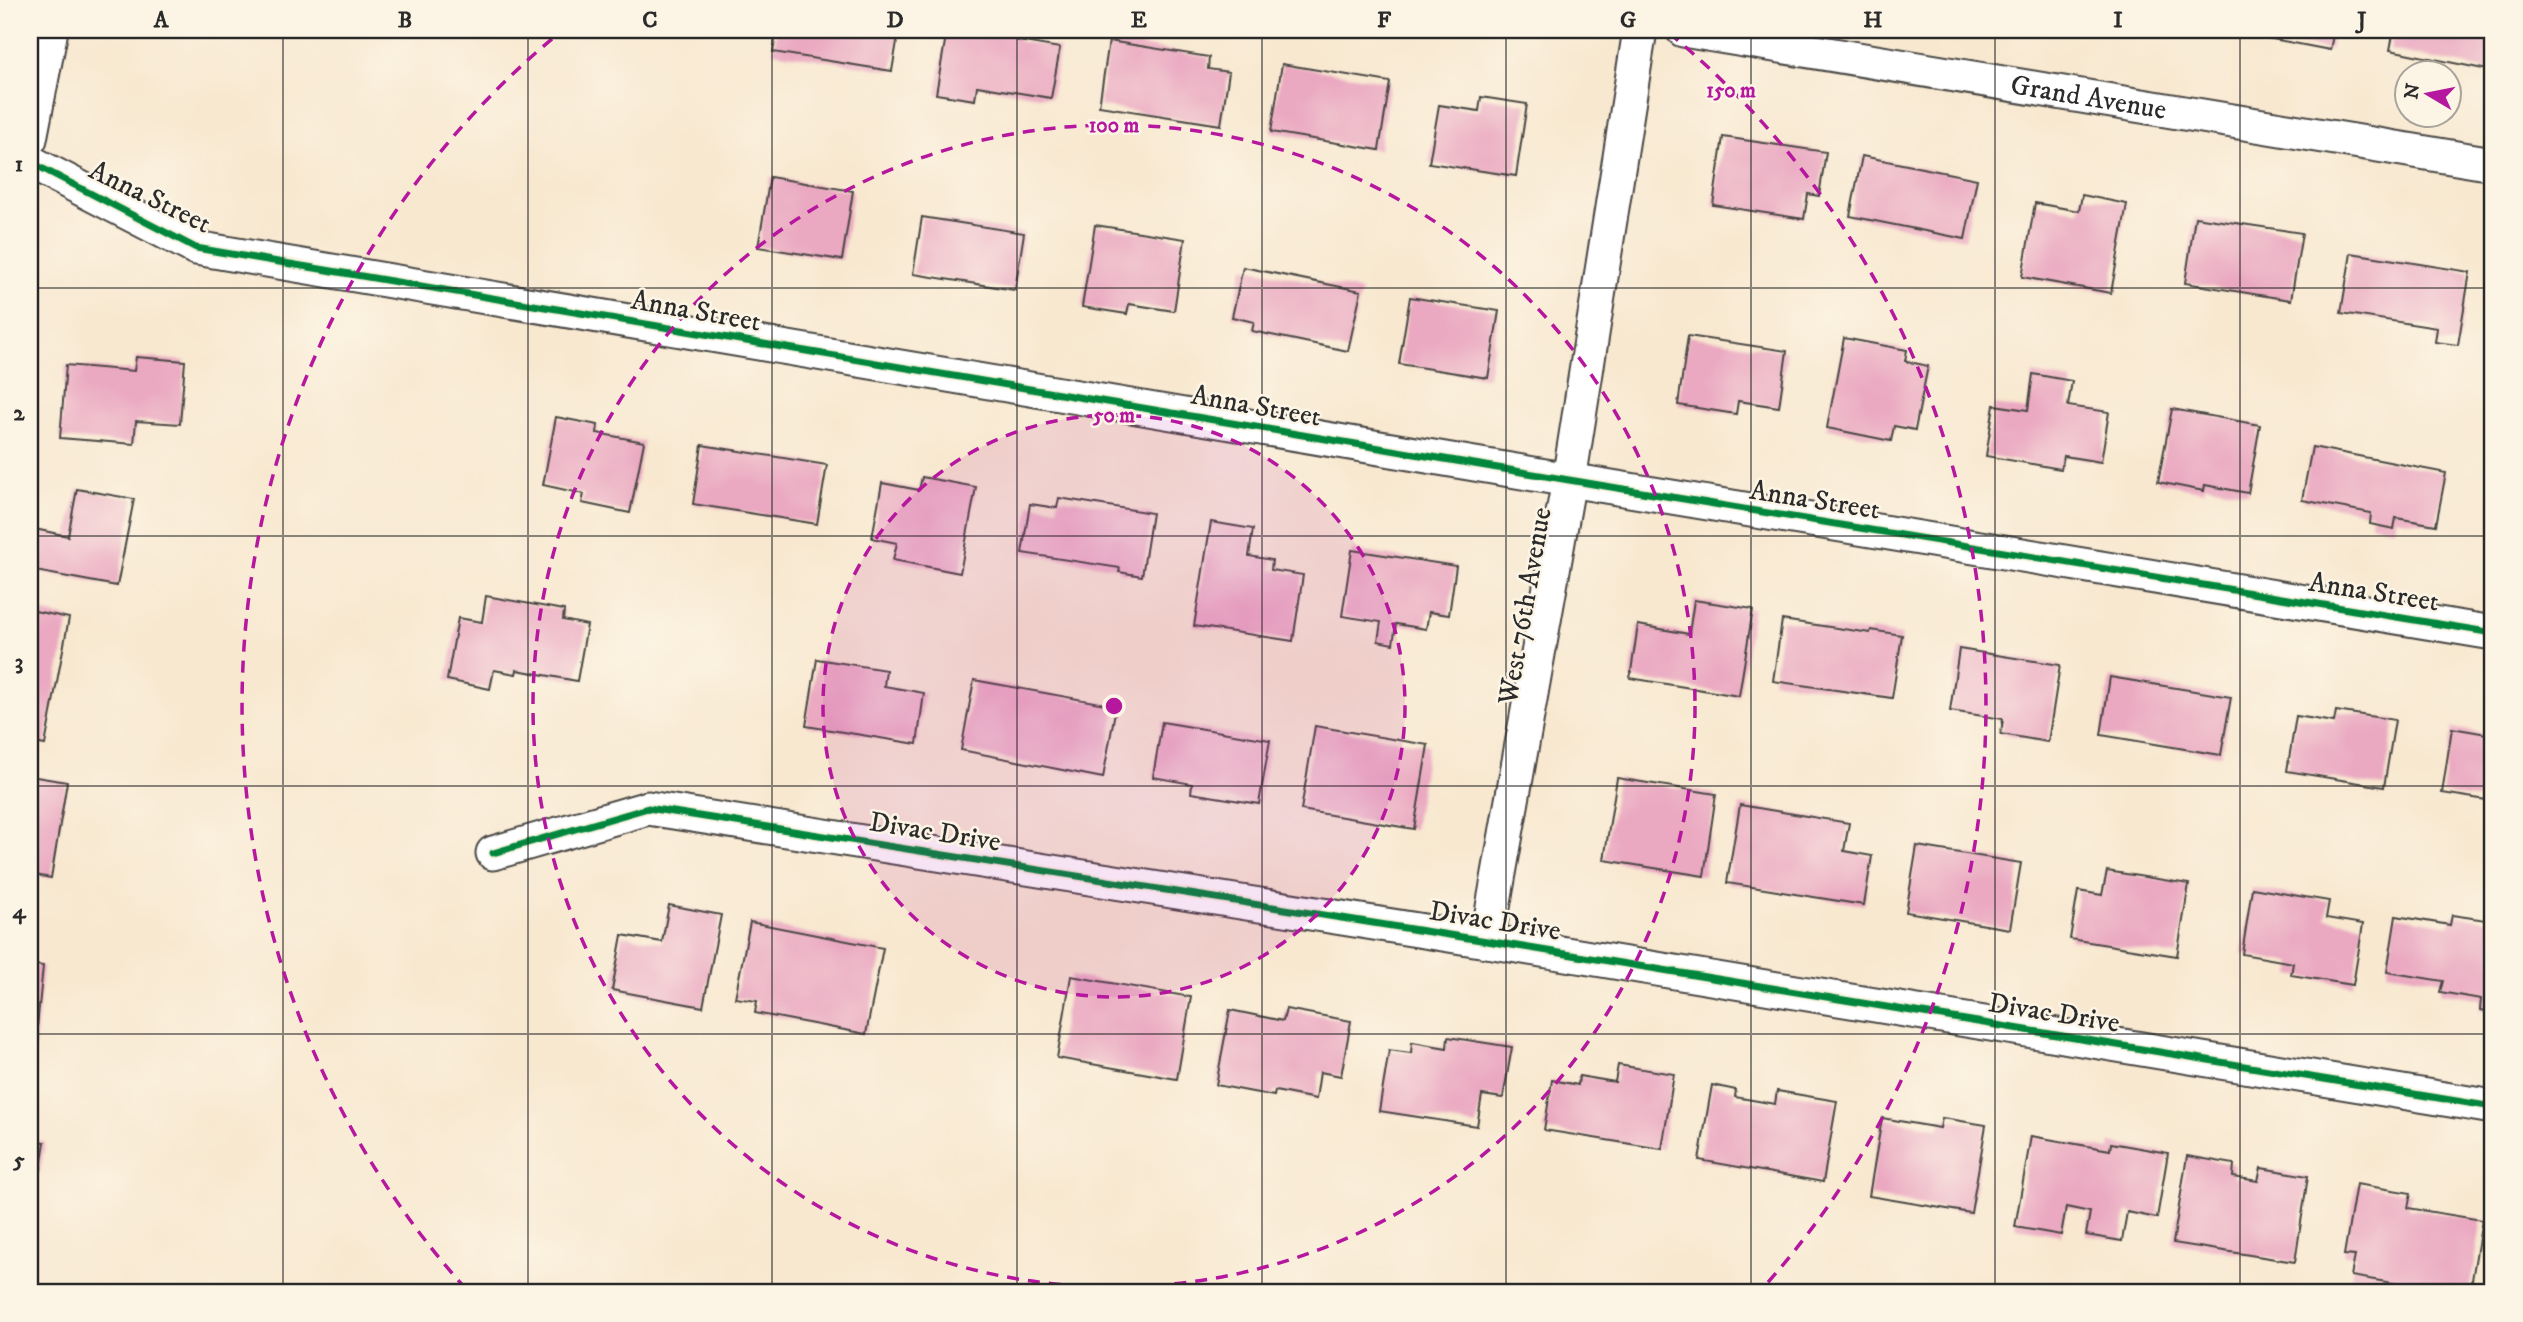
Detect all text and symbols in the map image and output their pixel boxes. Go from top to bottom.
text: A [153,6,170,35]
text: B [398,6,412,35]
text: C [642,6,658,35]
text: D [886,6,904,35]
text: E [1131,6,1147,35]
text: F [1377,6,1392,35]
text: G [1620,6,1636,35]
text: H [1863,6,1883,35]
text: I [2113,6,2123,35]
text: J [2354,6,2367,35]
north arrow [2394,60,2464,130]
street label: Grand Avenue [2008,67,2169,127]
text: 150 m [1706,78,1756,104]
text: N [2400,81,2425,101]
text: 100 m [1089,113,1139,139]
text: 1 [15,150,23,179]
street label: Anna Street [83,153,217,241]
street label: Anna Street [628,282,764,340]
street label: Anna Street [1188,377,1324,435]
text: 2 [13,399,25,428]
text: 50 m [1092,403,1135,429]
street label: Anna Street [1747,472,1883,528]
street label: West 76th Avenue [1490,505,1560,708]
street label: Anna Street [2306,564,2442,620]
text: 3 [15,648,23,677]
centre of rings [1102,694,1126,718]
street label: Divac Drive [867,804,1003,860]
street label: Divac Drive [1427,893,1563,949]
text: 4 [12,897,27,926]
street label: Divac Drive [1986,985,2122,1041]
text: 5 [12,1146,25,1175]

